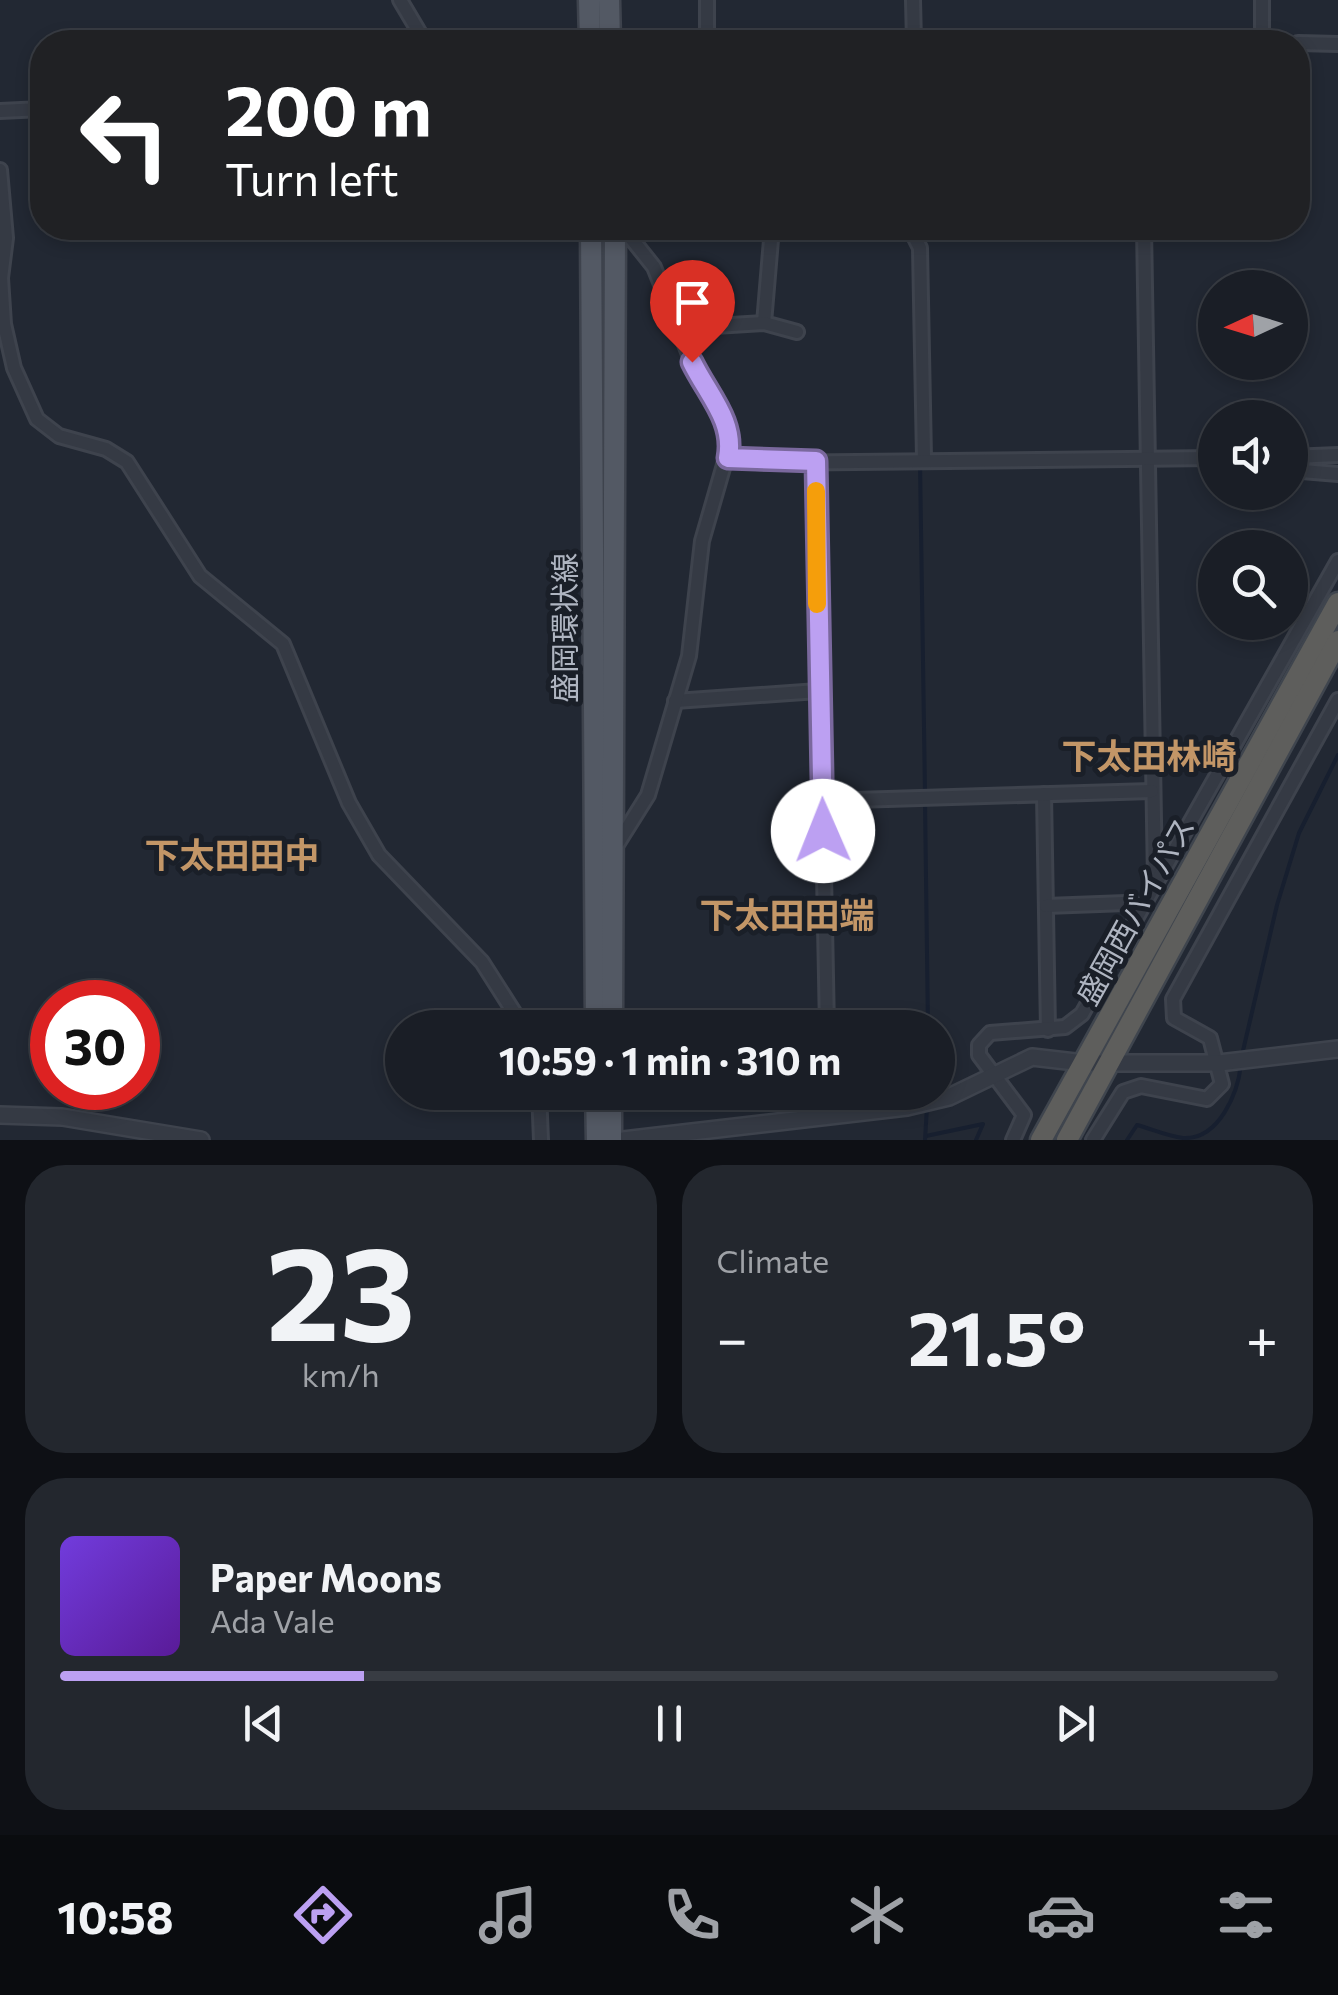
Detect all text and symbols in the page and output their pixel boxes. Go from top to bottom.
text: 200 m [225,65,432,150]
icon: left [60,70,190,200]
text: Turn left [225,150,399,205]
pin [650,260,735,363]
north arrow [1198,270,1308,380]
map controls [1198,270,1308,640]
icon: arrive [665,275,720,330]
button: sound [1198,400,1308,510]
button: search [1198,530,1308,640]
street label: 盛岡環状線 [545,553,582,703]
district label: 下太田林崎 [1061,733,1237,776]
position arrow [771,779,875,883]
street label: 盛岡西バイパス [1067,809,1201,1011]
district label: 下太田田中 [144,832,320,875]
district label: 下太田田端 [699,892,875,935]
speed limit sign: 30 [30,980,160,1110]
text: 10:59 · 1 min · 310 m [499,1036,841,1083]
text: 23 [266,1209,416,1368]
text: Climate [717,1240,829,1280]
text: 21.5° [908,1290,1086,1381]
text: − [717,1303,748,1370]
text: + [1246,1303,1278,1370]
text: km/h [302,1354,380,1394]
text: Paper Moons [210,1553,442,1600]
text: Ada Vale [210,1600,335,1640]
icon: previous [236,1696,291,1751]
icon: pause [642,1696,697,1751]
icon: next [1048,1696,1103,1751]
icon: directions [288,1880,358,1950]
icon: music [473,1880,543,1950]
icon: phone [657,1880,727,1950]
icon: climate [842,1880,912,1950]
icon: car [1026,1880,1096,1950]
icon: filters [1211,1880,1281,1950]
text: 10:58 [57,1888,174,1943]

